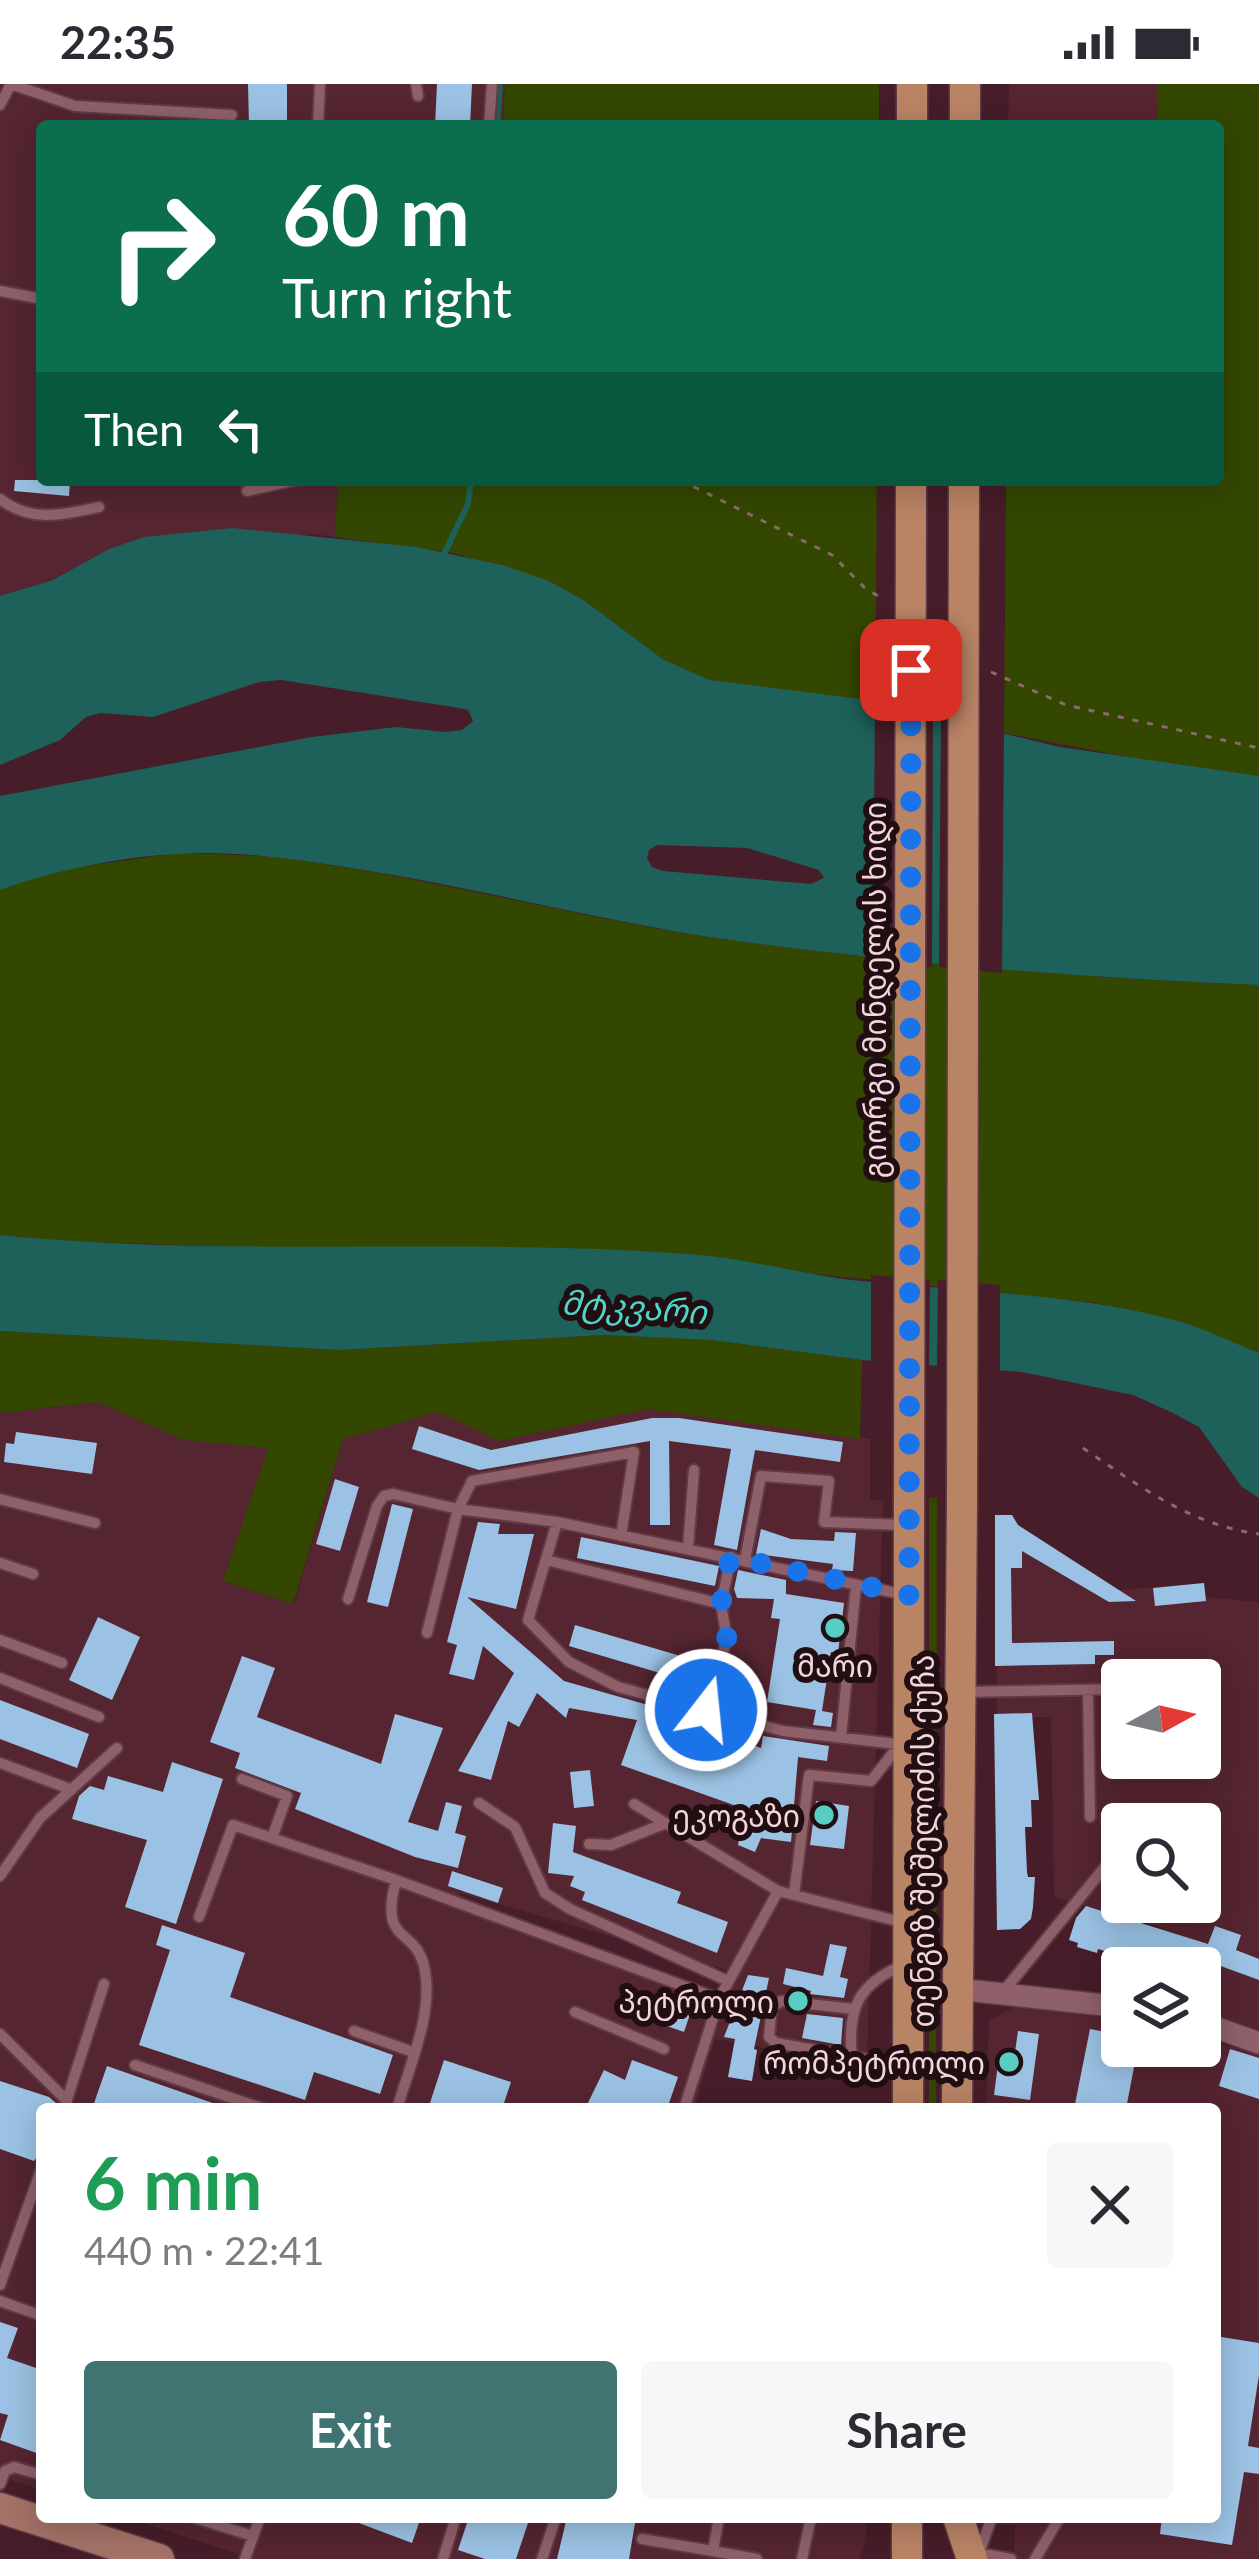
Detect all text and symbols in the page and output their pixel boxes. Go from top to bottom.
text: 22:35 [60,15,176,69]
text: 60 m [282,163,470,264]
icon: right [84,168,240,324]
text: Turn right [282,265,512,330]
icon: left [208,396,274,462]
text: Then [84,402,184,456]
pin [860,619,962,721]
icon: arrive [878,637,944,703]
street label: გიორგი მინდელის ხიდი [856,802,894,1178]
water label: მტკვარი [560,1281,710,1333]
marker: მარი [822,1615,848,1641]
position arrow [643,1647,769,1773]
place label: მარი [797,1647,873,1683]
street label: თენგიზ შეშელიძის ქუჩა [904,1654,942,2028]
north arrow [1101,1659,1221,1779]
map controls [1101,1659,1221,2067]
place label: ეკოგაზი [673,1797,800,1835]
marker: ეკოგაზი [811,1802,837,1828]
button: search [1101,1803,1221,1923]
button: layers [1101,1947,1221,2067]
place label: პეტროლი [619,1983,774,2021]
marker: პეტროლი [785,1988,811,2014]
place label: რომპეტროლი [763,2044,985,2082]
marker: რომპეტროლი [996,2049,1022,2075]
text: 6 min [84,2139,262,2225]
button: close [1047,2142,1173,2268]
text: 440 m · 22:41 [84,2227,324,2273]
button: Exit [84,2361,617,2499]
button: Share [641,2361,1173,2499]

